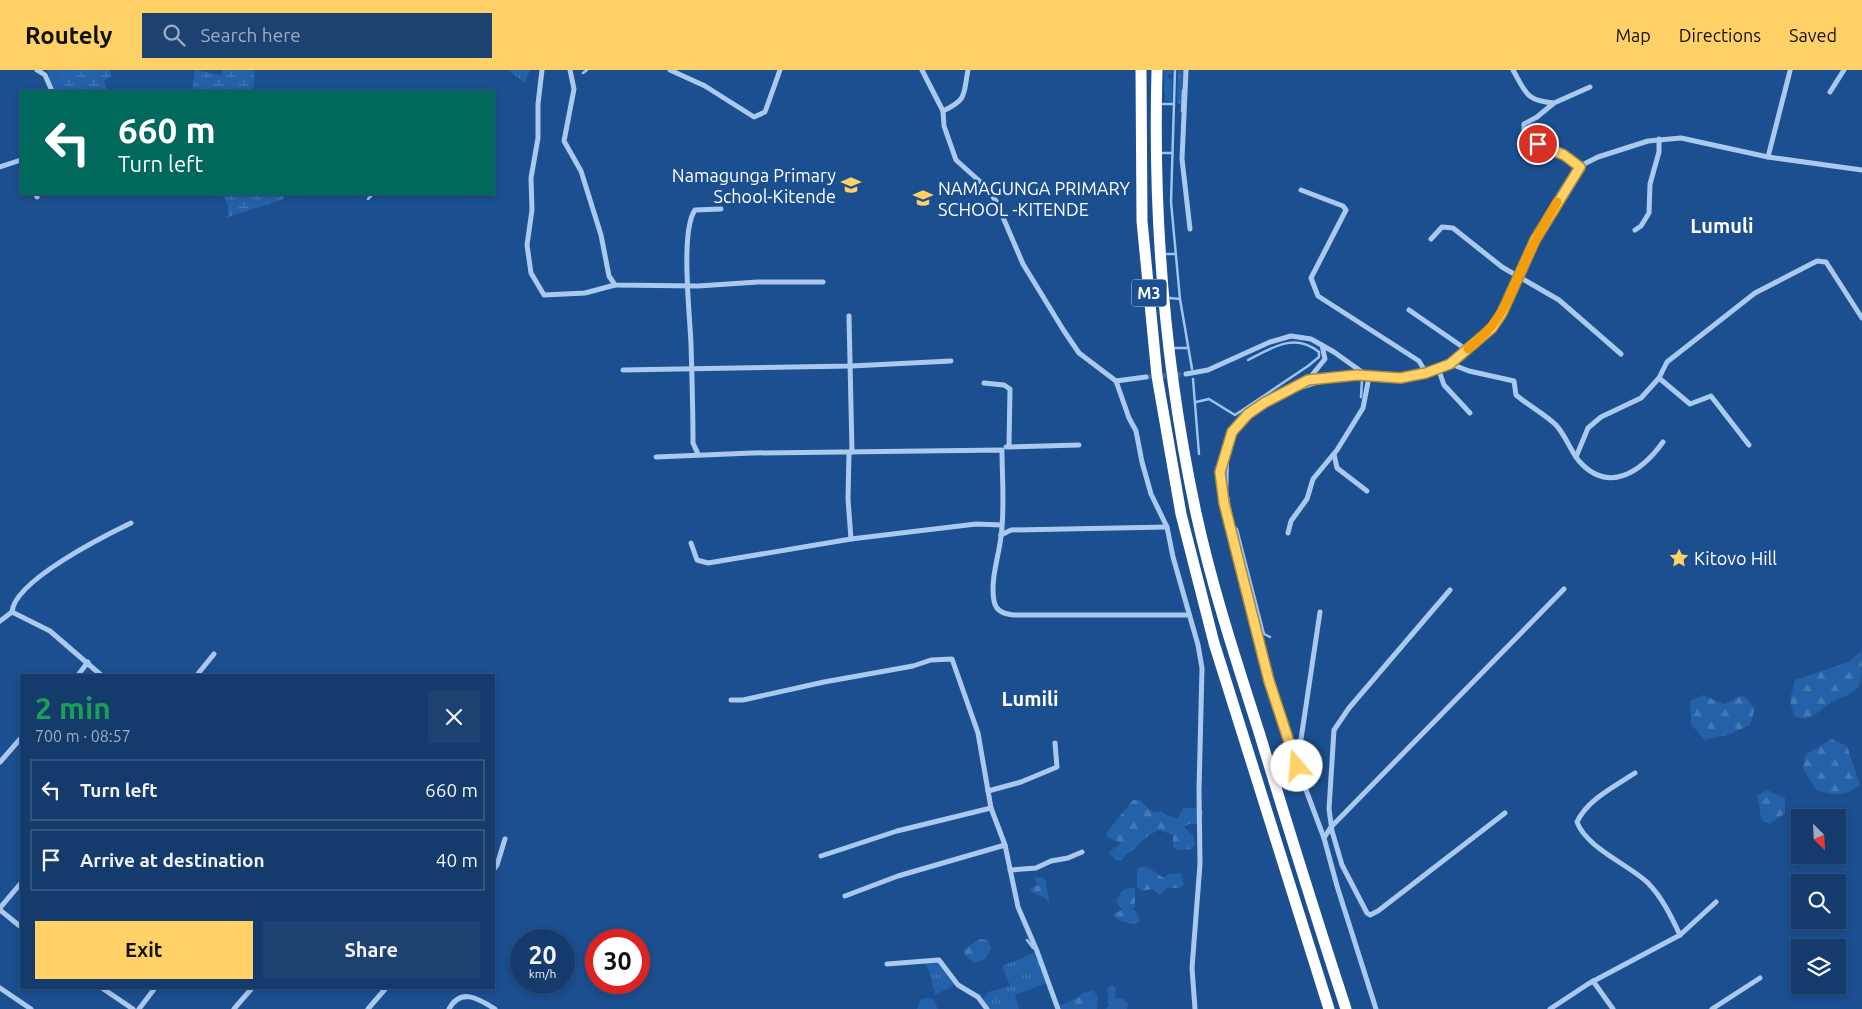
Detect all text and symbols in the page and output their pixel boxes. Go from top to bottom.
search box [142,13,492,58]
icon: search [160,21,188,49]
text: Routely [25,22,112,49]
text: Search here [200,24,301,46]
text: Map [1615,25,1651,45]
text: Directions [1679,25,1761,45]
text: Saved [1789,25,1837,45]
icon: left [35,110,100,175]
text: 660 m [118,110,216,150]
pin [1517,123,1559,165]
icon: arrive [1524,130,1552,158]
text: Turn left [118,151,203,176]
place label: Namagunga Primary School-Kitende [672,165,836,206]
school or university icon: Namagunga Primary School-Kitende [840,174,862,196]
place label: NAMAGUNGA PRIMARY SCHOOL -KITENDE [938,178,1131,219]
school or university icon: NAMAGUNGA PRIMARY SCHOOL -KITENDE [912,187,934,209]
district label: Lumuli [1690,214,1754,237]
road number: M3 [1132,280,1166,307]
place icon: Kitovo Hill [1668,547,1690,569]
place label: Kitovo Hill [1694,548,1777,568]
district label: Lumili [1001,687,1059,710]
text: 2 min [35,691,111,725]
button: close [428,691,480,743]
text: 700 m · 08:57 [35,727,131,745]
position arrow [1270,739,1322,791]
icon: left [37,776,65,804]
text: Turn left [80,779,158,801]
text: 660 m [425,779,478,801]
north arrow [1791,809,1846,864]
map controls [1791,809,1846,994]
icon: arrive [37,846,65,874]
text: Arrive at destination [80,849,265,871]
text: 40 m [436,849,478,871]
button: search [1791,874,1846,929]
button: Exit [35,921,253,979]
button: Share [263,921,480,979]
speed limit sign: 30 [585,929,650,994]
button: layers [1791,939,1846,994]
text: 20 [528,941,557,969]
text: km/h [529,967,556,980]

